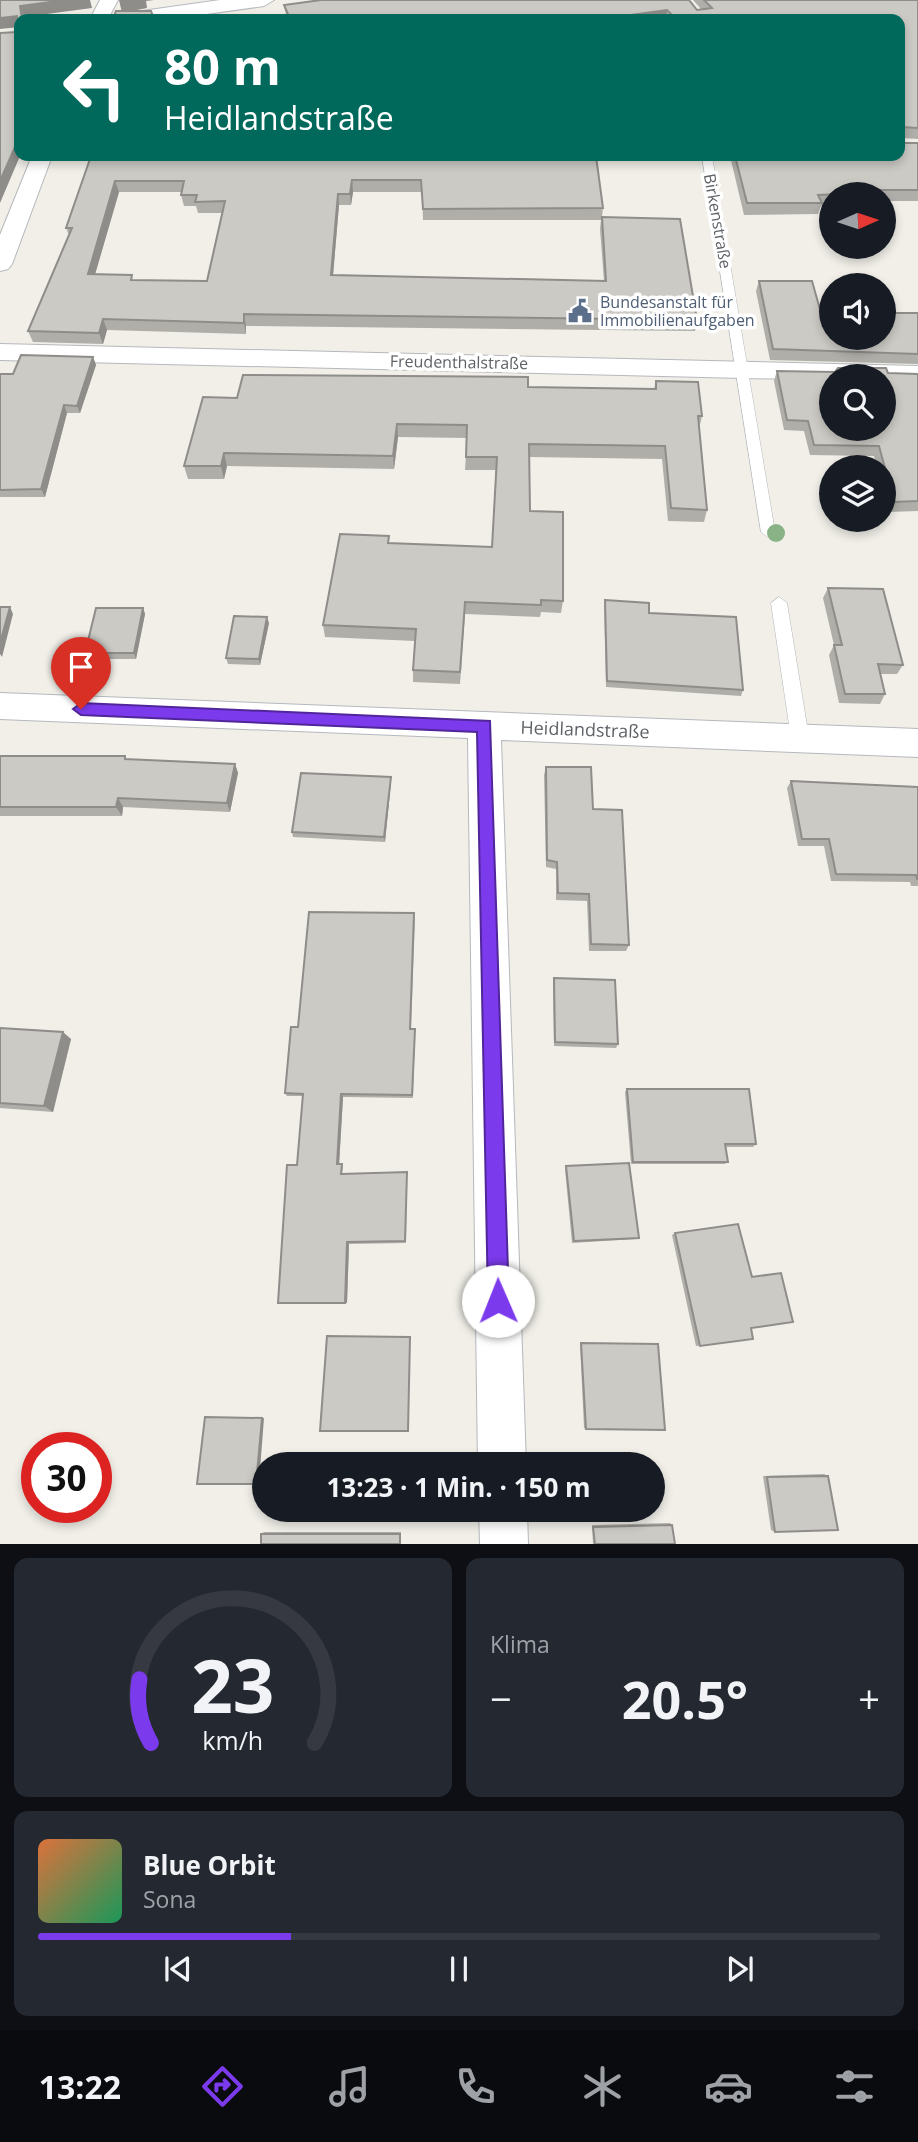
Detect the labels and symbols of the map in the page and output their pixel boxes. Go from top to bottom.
street label: Birkenstraße [699,172,737,270]
north arrow [819,182,896,259]
place label: Bundesanstalt für Immobilienaufgaben [600,291,755,331]
public building icon: Bundesanstalt für Immobilienaufgaben [566,297,594,325]
street label: Freudenthalstraße [390,350,528,374]
pin [51,637,111,709]
street label: Heidlandstraße [520,715,650,743]
position arrow [461,1264,535,1338]
speed limit sign: 30 [21,1432,112,1523]

